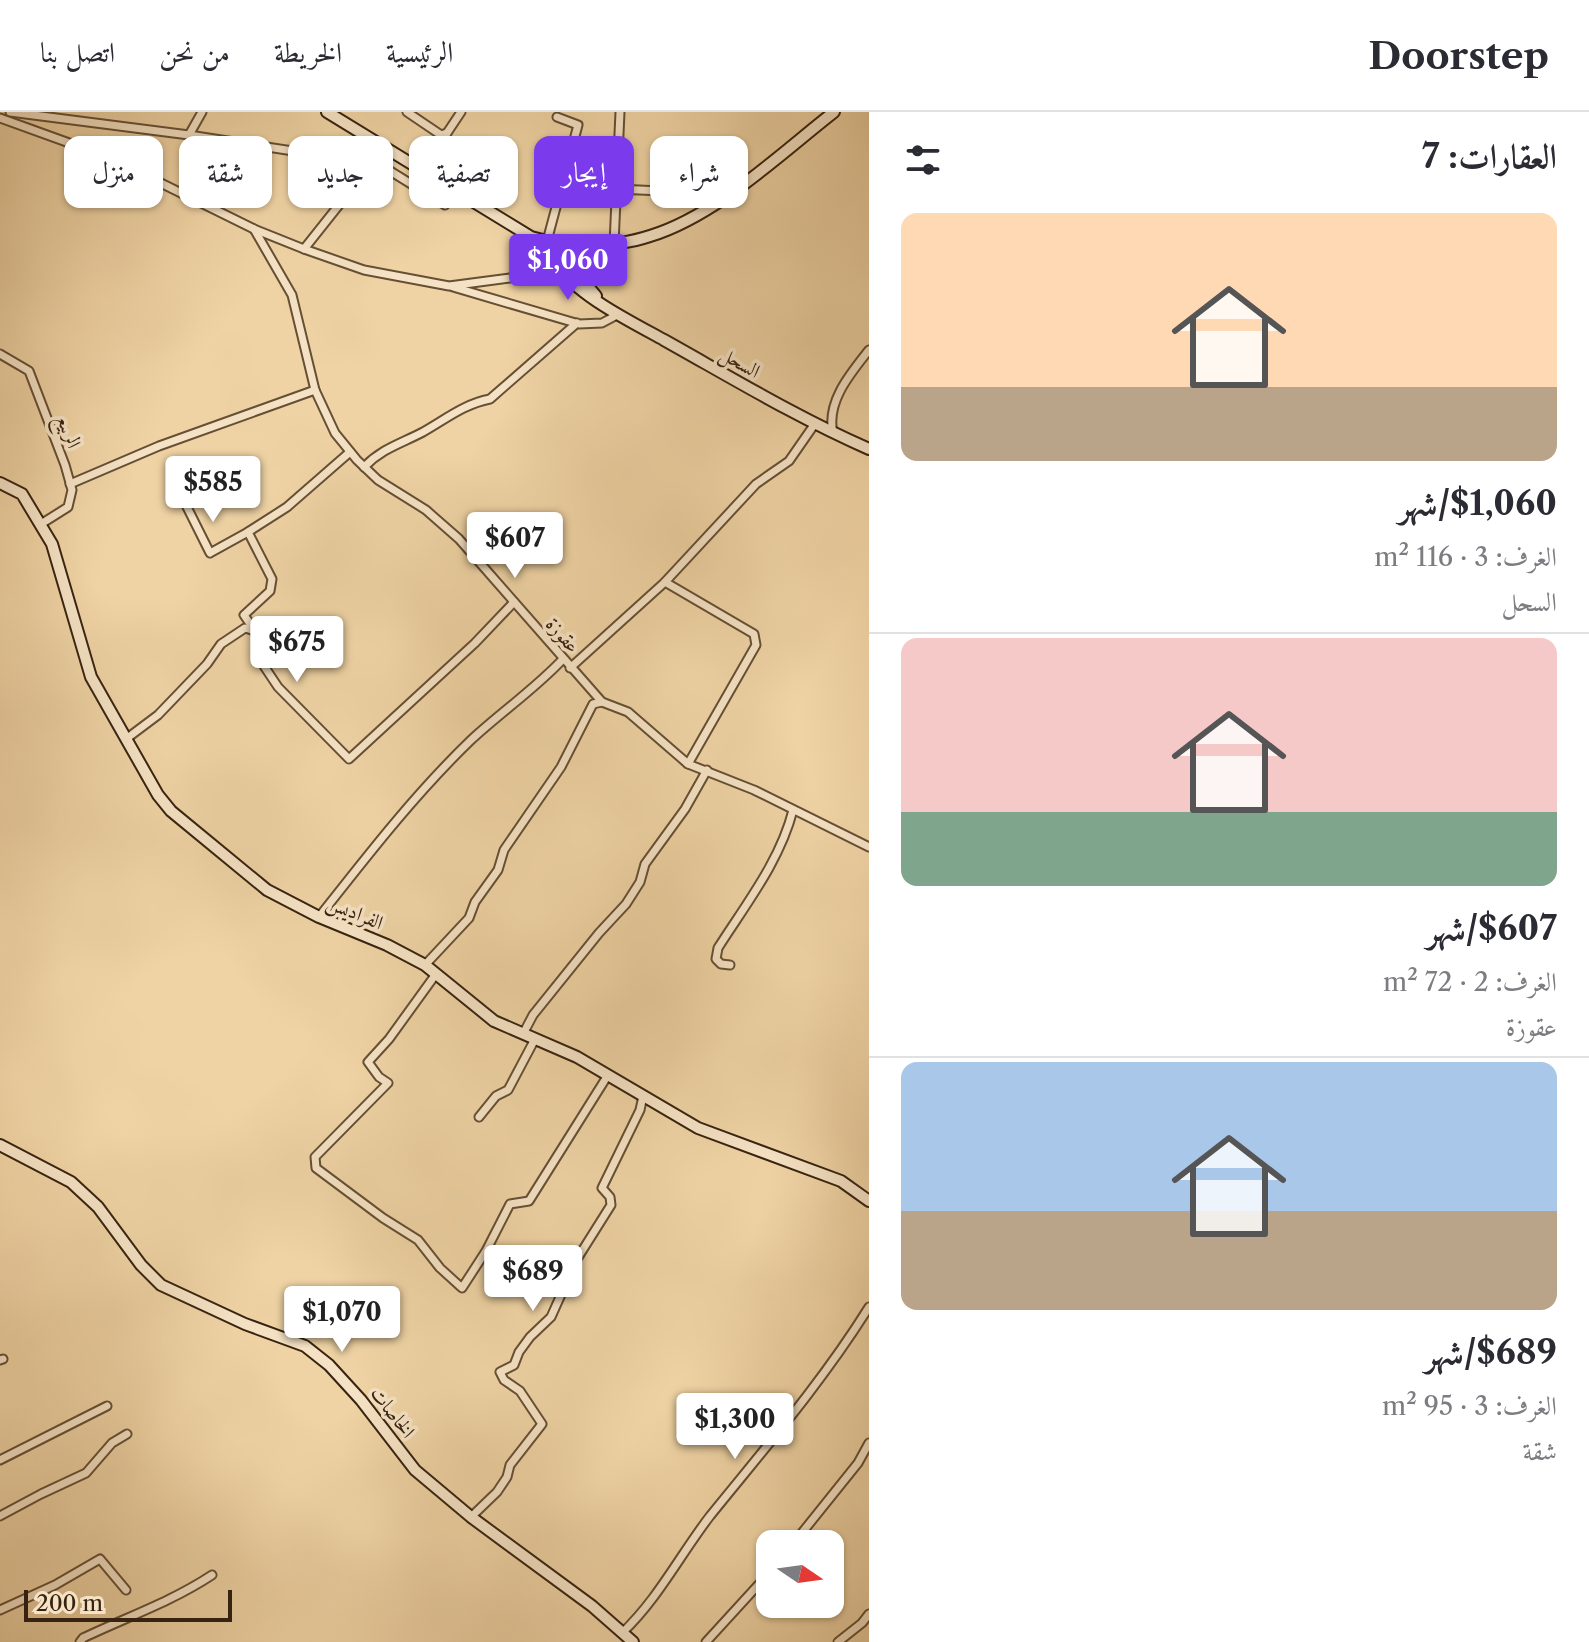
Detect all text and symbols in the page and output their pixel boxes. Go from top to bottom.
text: Doorstep [1368,32,1549,79]
text: اتصل بنا [40,35,115,69]
text: من نحن [159,35,230,69]
text: الخريطة [274,35,342,69]
text: الرئيسية [386,35,453,69]
text: العقارات: 7 [1422,135,1557,177]
chip: منزل [64,136,163,208]
chip: شقة [179,136,272,208]
chip: جديد [288,136,393,208]
chip: تصفية [409,136,518,208]
chip: إيجار [534,136,634,208]
chip: شراء [650,136,748,208]
icon: filters [901,138,945,182]
pin: $1,060 [503,234,633,302]
text: $1,060 [527,244,609,276]
icon: home [1157,265,1301,409]
street label: السحل [714,341,765,385]
street label: الربيع [46,411,86,453]
pin: $585 [166,456,260,524]
text: $585 [183,466,243,498]
text: $1,060/شهر [1398,482,1557,524]
pin: $607 [468,512,562,580]
text: $607 [485,522,545,554]
text: الغرف: 3 · 116 m² [1374,541,1557,573]
text: السحل [1501,586,1557,618]
street label: عقوزة [540,612,585,658]
pin: $675 [250,616,344,684]
text: $675 [268,626,326,658]
icon: home [1157,690,1301,834]
street label: الفراديس [322,889,387,936]
text: $607/شهر [1427,907,1557,949]
text: الغرف: 2 · 72 m² [1383,966,1557,998]
text: عقوزة [1506,1011,1557,1043]
icon: home [1157,1114,1301,1258]
pin: $689 [486,1245,580,1313]
text: $689 [502,1255,564,1287]
pin: $1,070 [277,1286,407,1354]
text: $1,070 [302,1296,382,1328]
text: $689/شهر [1425,1331,1557,1373]
street label: الخاصات [366,1382,420,1442]
text: الغرف: 3 · 95 m² [1382,1390,1557,1422]
pin: $1,300 [670,1393,800,1461]
text: $1,300 [694,1403,776,1435]
text: شقة [1523,1435,1557,1467]
north arrow [756,1530,844,1618]
map controls [756,1530,844,1618]
scale bar [24,1586,232,1622]
text: 200 m [36,1590,103,1617]

